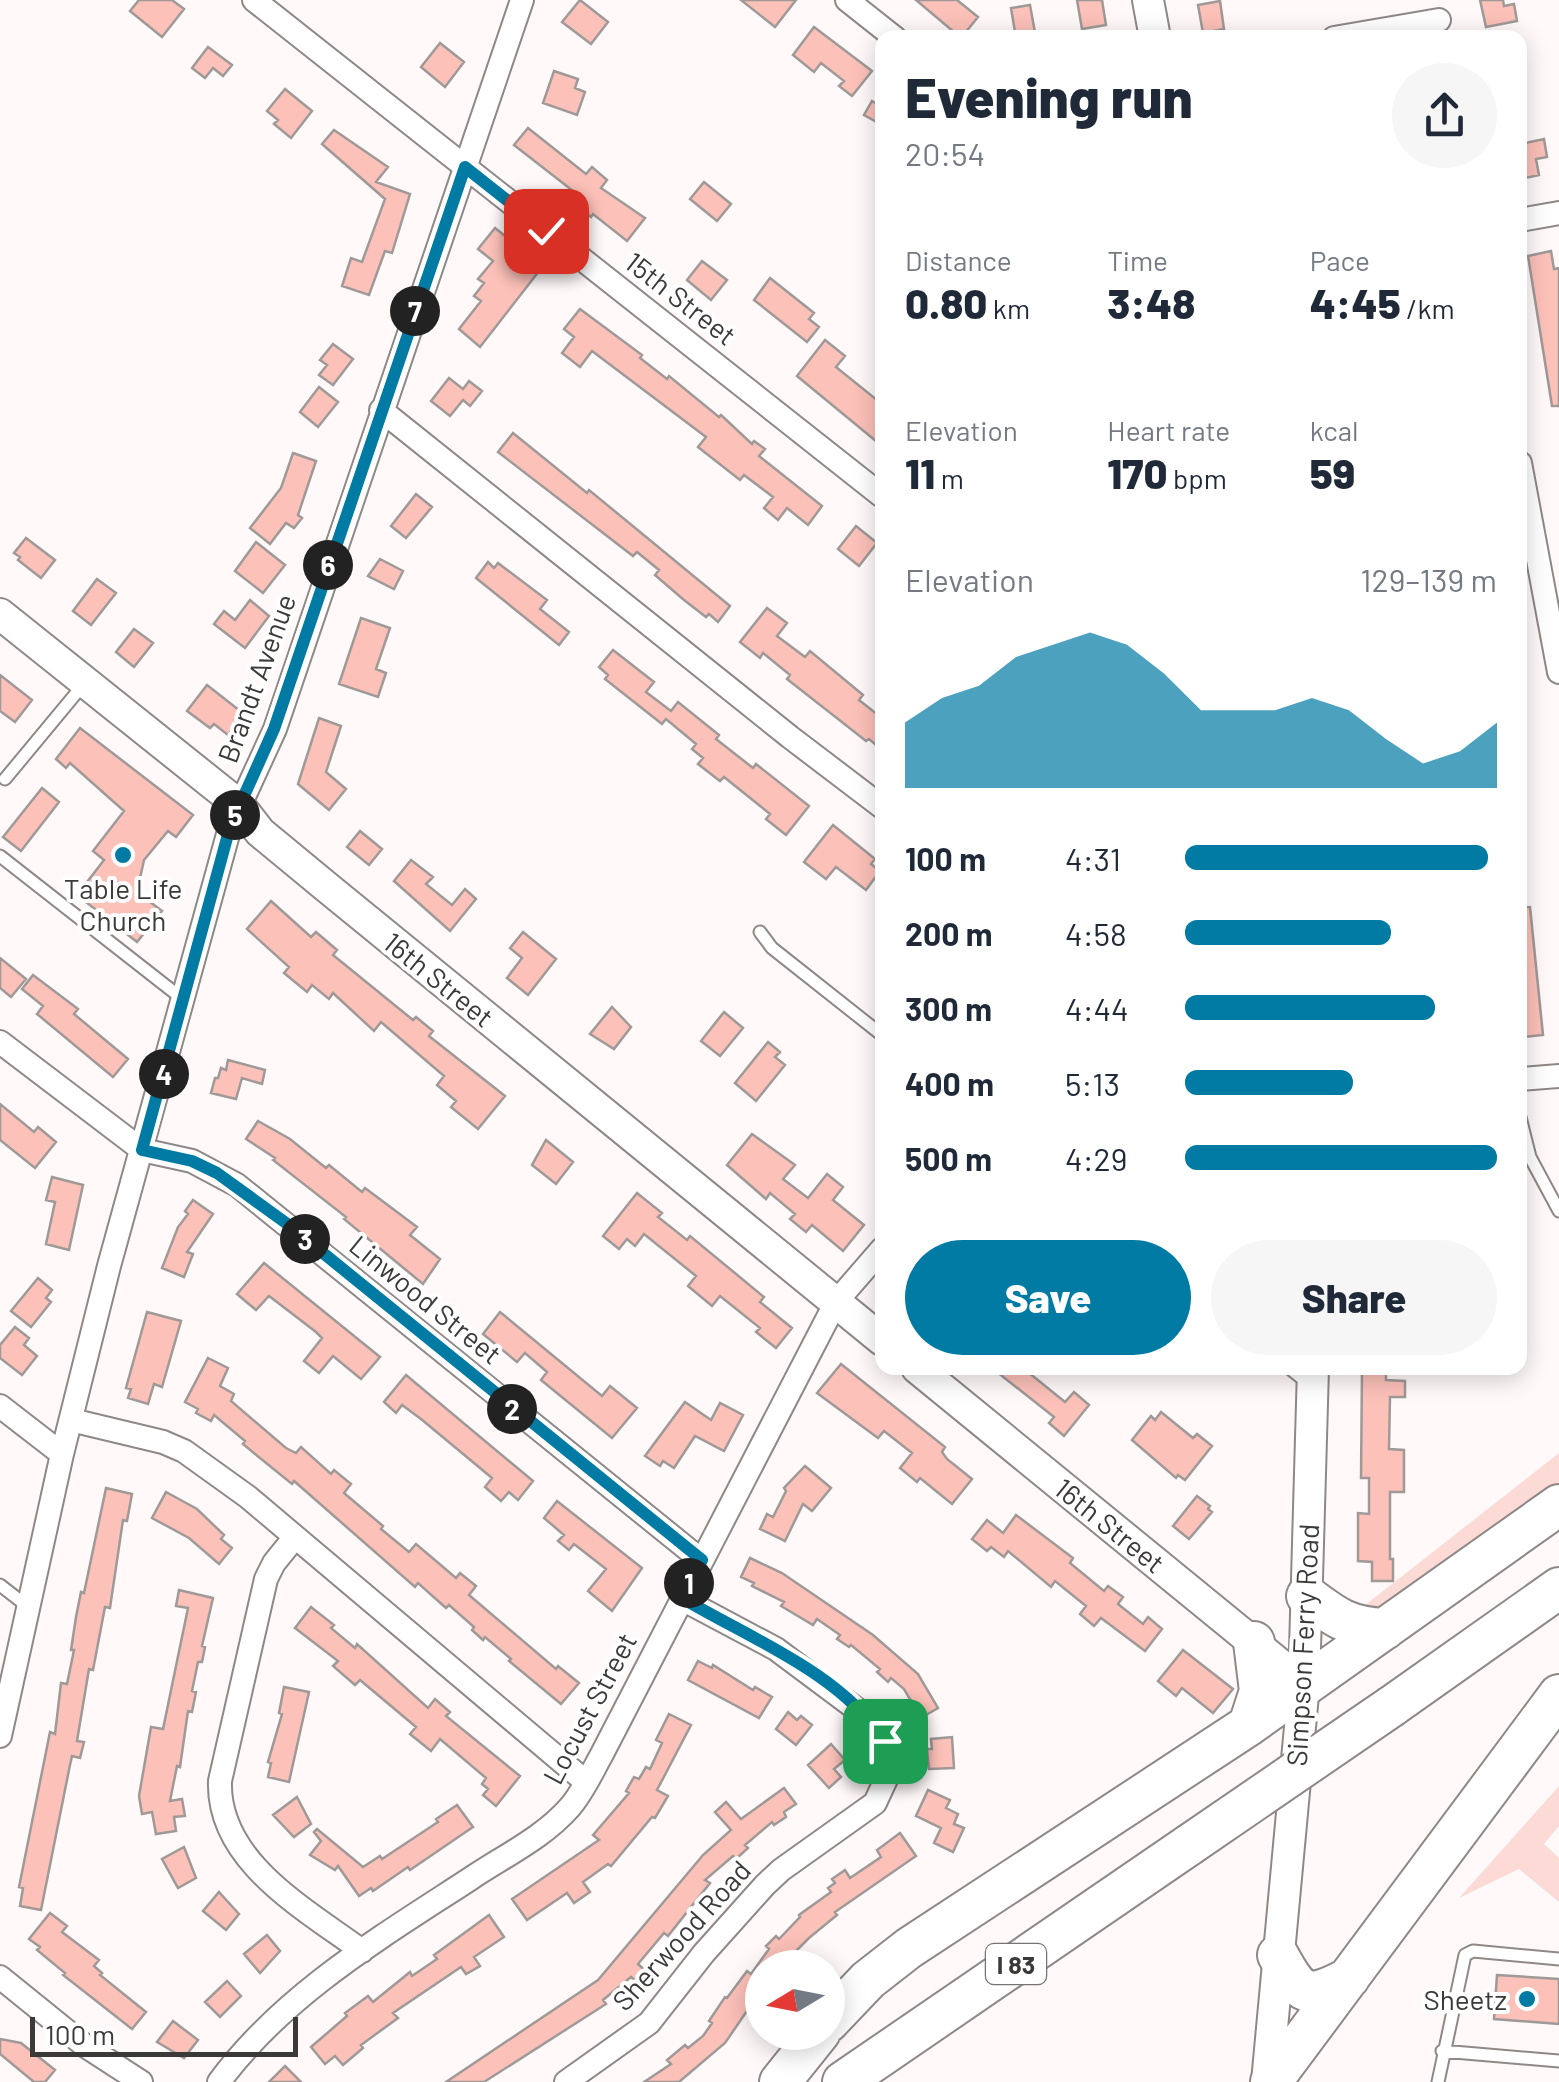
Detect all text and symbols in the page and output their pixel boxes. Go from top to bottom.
text: Evening run [905,63,1193,129]
button: share [1392,63,1497,168]
text: 20:54 [905,134,985,172]
pin [504,189,589,274]
icon: check [519,204,574,259]
text: Distance [905,243,1012,277]
text: Time [1107,243,1168,277]
text: Pace [1310,243,1370,277]
street label: 15th Street [619,244,743,352]
text: 0.80 [905,277,987,327]
text: 3:48 [1107,277,1195,327]
text: 4:45 [1310,277,1401,327]
pin: 7 [390,286,440,336]
text: km [987,291,1030,325]
text: /km [1401,291,1455,325]
text: 7 [408,294,422,328]
text: Elevation [905,413,1018,447]
text: Heart rate [1107,413,1230,447]
text: kcal [1310,413,1358,447]
text: 11 [905,447,935,497]
text: 170 [1107,447,1167,497]
text: 59 [1310,447,1355,497]
text: m [935,461,964,495]
text: bpm [1167,461,1227,495]
pin: 6 [303,540,353,590]
text: 6 [320,548,336,582]
text: Elevation [905,560,1034,598]
text: 129–139 m [1360,560,1497,598]
street label: Brandt Avenue [210,589,302,767]
pin: 5 [210,790,260,840]
text: 5 [227,798,243,832]
text: 100 m [905,839,986,877]
text: 4:31 [1065,839,1121,877]
marker: Table Life Church [112,844,134,866]
place label: Table Life Church [64,871,182,937]
text: 200 m [905,914,993,952]
text: 4:58 [1065,914,1127,952]
street label: 16th Street [377,924,501,1034]
text: 300 m [905,989,992,1027]
text: 4:44 [1065,989,1129,1027]
pin: 4 [139,1049,189,1099]
text: 4 [156,1057,172,1091]
text: 400 m [905,1064,994,1102]
text: 5:13 [1065,1064,1120,1102]
text: 500 m [905,1139,992,1177]
text: 4:29 [1065,1139,1127,1177]
pin: 3 [280,1214,330,1264]
text: 3 [297,1222,313,1256]
street label: Linwood Street [343,1227,509,1371]
button: Save [905,1240,1191,1355]
button: Share [1211,1240,1497,1355]
pin: 2 [487,1384,537,1434]
text: 2 [504,1392,520,1426]
street label: 16th Street [1048,1470,1172,1580]
street label: Simpson Ferry Road [1279,1523,1325,1767]
pin: 1 [664,1558,714,1608]
text: 1 [684,1566,694,1600]
street label: Locust Street [535,1627,643,1789]
pin [843,1699,928,1784]
icon: arrive [858,1714,913,1769]
street label: Sherwood Road [605,1853,757,2017]
road number: I 83 [986,1944,1046,1984]
north arrow [745,1950,845,2050]
map controls [745,1950,845,2050]
place label: Sheetz [1423,1982,1507,2016]
marker: Sheetz [1516,1988,1538,2010]
scale bar [30,2012,298,2056]
text: 100 m [45,2017,115,2051]

